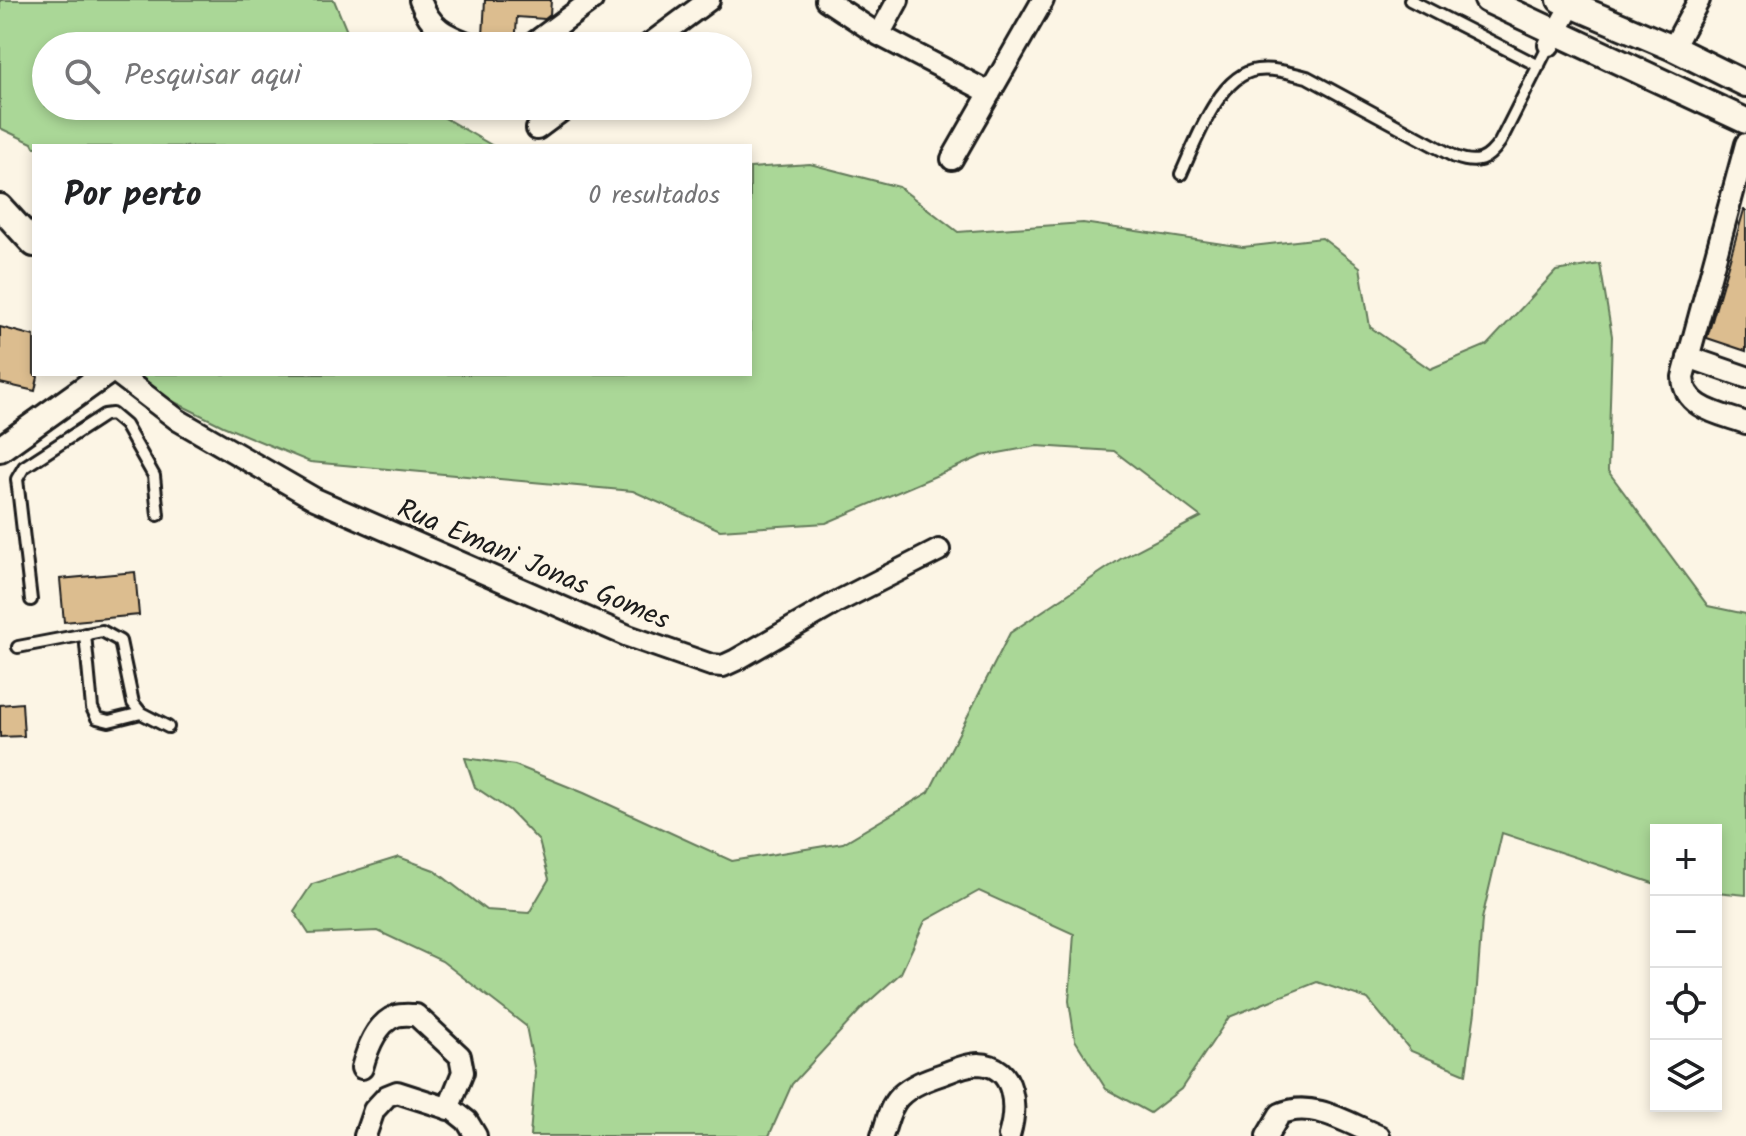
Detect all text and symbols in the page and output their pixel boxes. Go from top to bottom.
search box [32,32,752,120]
text: Pesquisar aqui [124,52,301,100]
icon: search [60,54,104,98]
text: Por perto [64,169,202,223]
text: 0 resultados [588,175,720,217]
street label: Rua Emani Jonas Gomes [390,487,676,643]
map controls [1650,824,1722,1112]
button: + [1650,824,1722,896]
button: − [1650,896,1722,968]
button: locate [1650,968,1722,1040]
button: layers [1650,1040,1722,1112]

